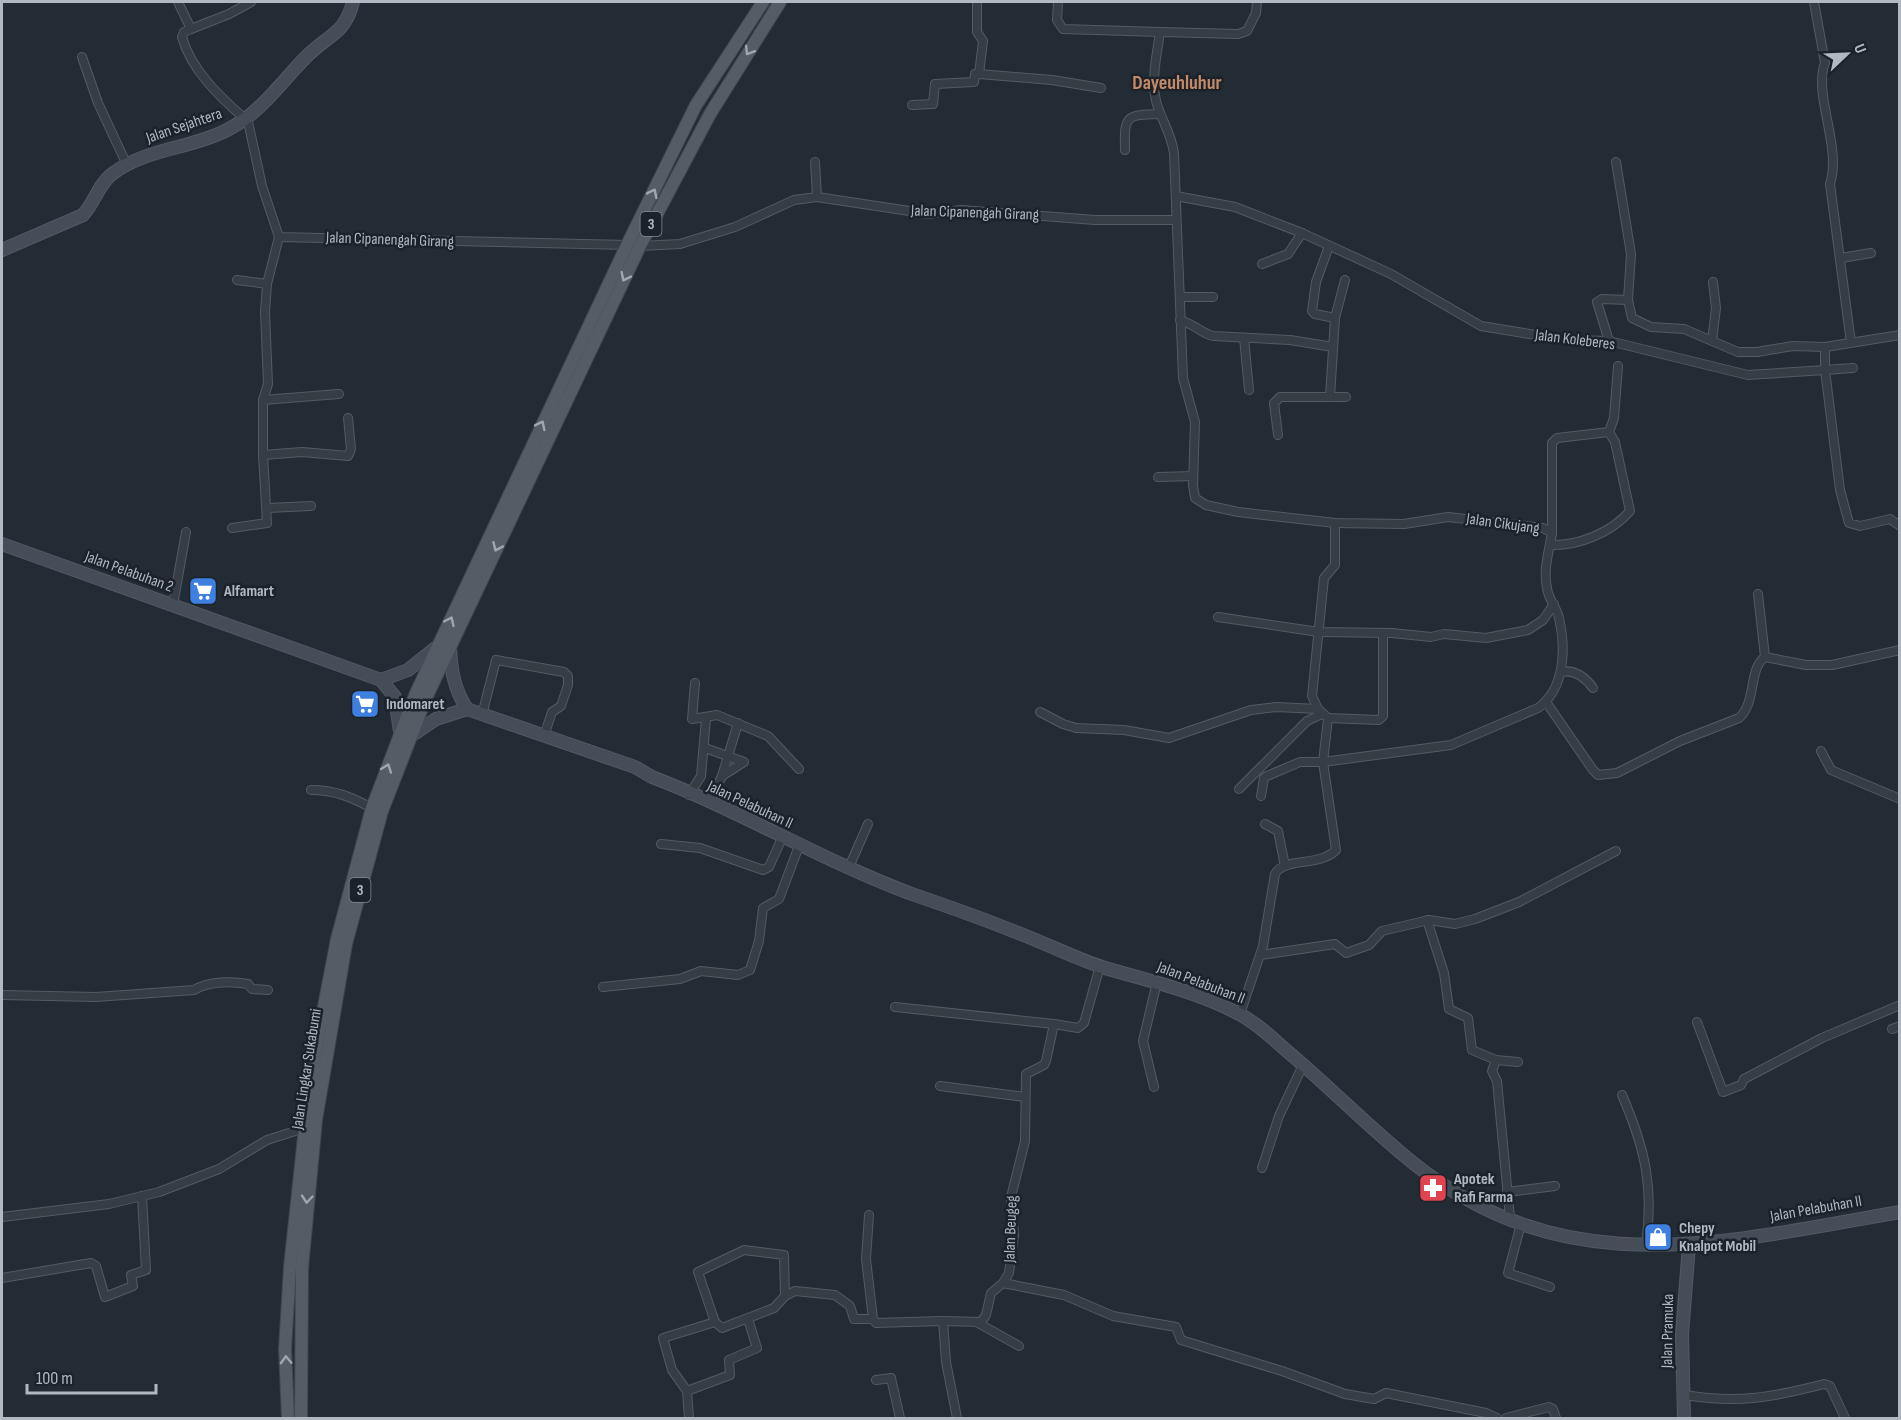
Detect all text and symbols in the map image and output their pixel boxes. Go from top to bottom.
north arrow [1817,24,1877,84]
text: U [1849,41,1870,56]
one-way arrow [745,45,757,55]
district label: Dayeuhluhur [1132,71,1222,95]
street label: Jalan Sejahtera [143,104,224,148]
one-way arrow [645,188,657,199]
street label: Jalan Cipanengah Girang [910,201,1039,225]
road number: 3 [640,212,662,236]
street label: Jalan Cipanengah Girang [325,228,454,252]
one-way arrow [621,271,633,282]
street label: Jalan Koleberes [1533,326,1616,354]
one-way arrow [533,421,545,432]
street label: Jalan Cikujang [1464,509,1541,539]
one-way arrow [492,541,504,552]
street label: Jalan Pelabuhan 2 [81,547,176,597]
supermarket icon: Alfamart [187,575,219,607]
place label: Alfamart [223,582,274,601]
one-way arrow [443,617,455,628]
supermarket icon: Indomaret [349,688,381,720]
place label: Indomaret [386,695,445,714]
one-way arrow [379,763,392,774]
street label: Jalan Pelabuhan II [703,776,796,833]
road number: 3 [350,878,370,902]
street label: Jalan Pelabuhan II [1153,957,1248,1008]
street label: Jalan Lingkar Sukabumi [288,1007,326,1132]
place label: Apotek Rafi Farma [1453,1170,1513,1207]
pharmacy icon: Apotek Rafi Farma [1417,1172,1449,1204]
street label: Jalan Pelabuhan II [1768,1192,1863,1227]
one-way arrow [301,1195,314,1204]
street label: Jalan Beugeg [1000,1195,1022,1264]
place label: Chepy Knalpot Mobil [1679,1219,1756,1256]
shop icon: Chepy Knalpot Mobil [1642,1221,1674,1253]
street label: Jalan Pramuka [1658,1294,1678,1369]
one-way arrow [279,1356,292,1365]
scale bar [27,1357,156,1395]
text: 100 m [36,1368,73,1389]

